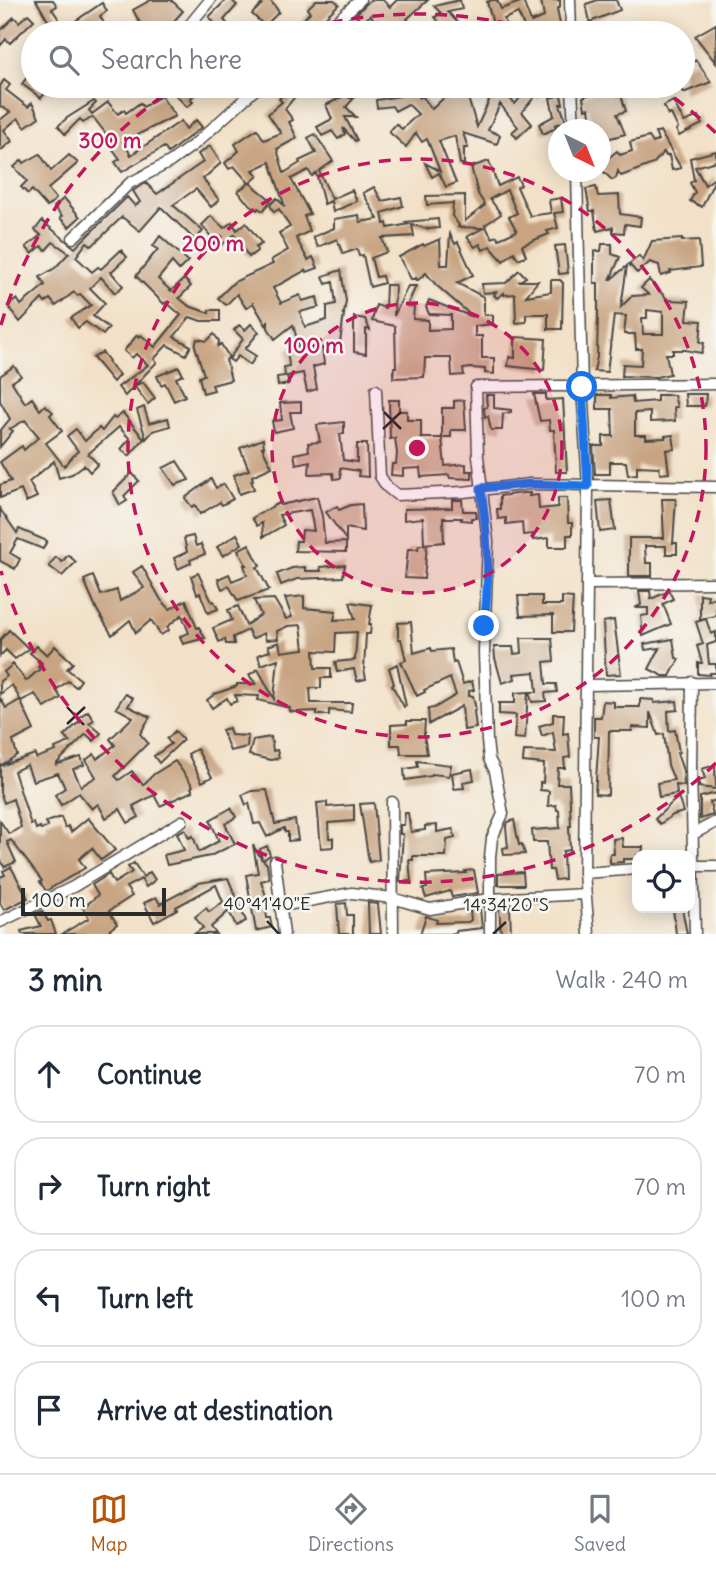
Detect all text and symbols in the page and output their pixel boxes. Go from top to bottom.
search box [21,21,695,98]
icon: search [45,41,83,79]
text: Search here [101,43,242,76]
north arrow [548,119,611,182]
text: 300 m [79,127,142,154]
text: 200 m [182,230,245,257]
text: 100 m [284,332,344,359]
route start [566,371,597,402]
centre of rings [405,436,429,460]
route end [468,610,499,641]
map controls [632,850,695,913]
button: locate [632,850,695,913]
scale bar [21,885,166,917]
text: 100 m [32,888,86,912]
text: 40°41'40"E [223,892,311,915]
text: 14°34'20"S [463,893,549,916]
text: 3 min [28,961,103,999]
text: Walk · 240 m [555,965,688,994]
icon: ahead [30,1055,68,1093]
text: Continue [97,1058,202,1091]
text: 70 m [634,1060,686,1089]
icon: right [30,1167,68,1205]
text: Turn right [97,1170,210,1203]
text: 70 m [634,1172,686,1201]
icon: left [30,1279,68,1317]
text: Turn left [97,1282,193,1315]
text: 100 m [621,1284,686,1313]
icon: arrive [30,1391,68,1429]
text: Arrive at destination [97,1394,333,1427]
tab: Map [90,1490,128,1556]
tab: Directions [308,1490,394,1556]
tab: Saved [574,1490,626,1556]

